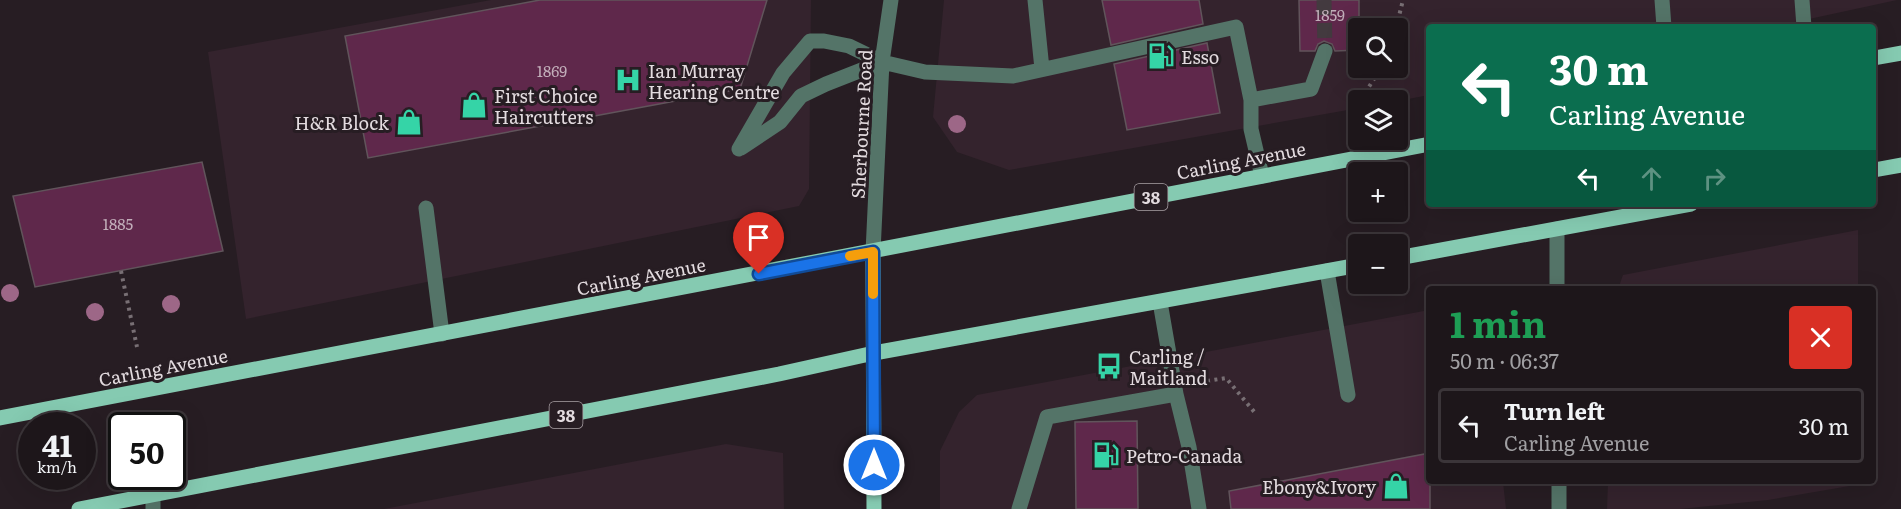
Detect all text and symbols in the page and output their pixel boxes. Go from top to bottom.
house number: 1859 [1315,3,1345,26]
map controls [1348,18,1408,294]
button: search [1348,18,1408,78]
text: 30 m [1549,36,1649,98]
fuel station icon: Esso [1146,41,1176,71]
place label: Esso [1181,43,1219,70]
icon: left [1450,48,1528,126]
street label: Sherbourne Road [844,49,878,199]
place label: Ian Murray Hearing Centre [648,57,780,105]
house number: 1869 [537,59,567,82]
hospital icon: Ian Murray Hearing Centre [613,65,643,95]
place label: First Choice Haircutters [494,82,597,130]
shop icon: First Choice Haircutters [459,90,489,120]
button: layers [1348,90,1408,150]
text: Carling Avenue [1549,93,1745,133]
shop icon: H&R Block [394,107,424,137]
place label: H&R Block [295,109,390,136]
street label: Carling Avenue [1174,134,1308,186]
button: + [1348,162,1408,222]
icon: left [1572,162,1605,195]
icon: ahead [1635,162,1668,195]
icon: right [1698,162,1731,195]
road number: 38 [1134,184,1168,210]
house number: 1885 [103,212,134,235]
pin [733,212,784,274]
icon: arrive [742,221,775,254]
button: − [1348,234,1408,294]
street label: Carling Avenue [574,250,708,302]
text: 1 min [1450,296,1546,349]
button: close [1789,306,1852,369]
street label: Carling Avenue [96,341,230,393]
place label: Carling / Maitland [1129,343,1208,391]
text: 50 m · 06:37 [1450,345,1559,375]
bus stop icon: Carling / Maitland [1094,351,1124,381]
text: Turn left [1504,394,1605,427]
road number: 38 [550,402,582,428]
icon: left [1453,409,1486,442]
text: 30 m [1799,409,1849,442]
speed limit sign: 50 [108,412,186,490]
text: 41 [42,422,72,466]
text: Carling Avenue [1504,427,1649,457]
position arrow [842,433,906,497]
fuel station icon: Petro-Canada [1091,440,1121,470]
place label: Petro-Canada [1126,442,1243,469]
text: km/h [37,455,77,478]
shop icon: Ebony&Ivory [1381,471,1411,501]
place label: Ebony&Ivory [1262,473,1377,500]

